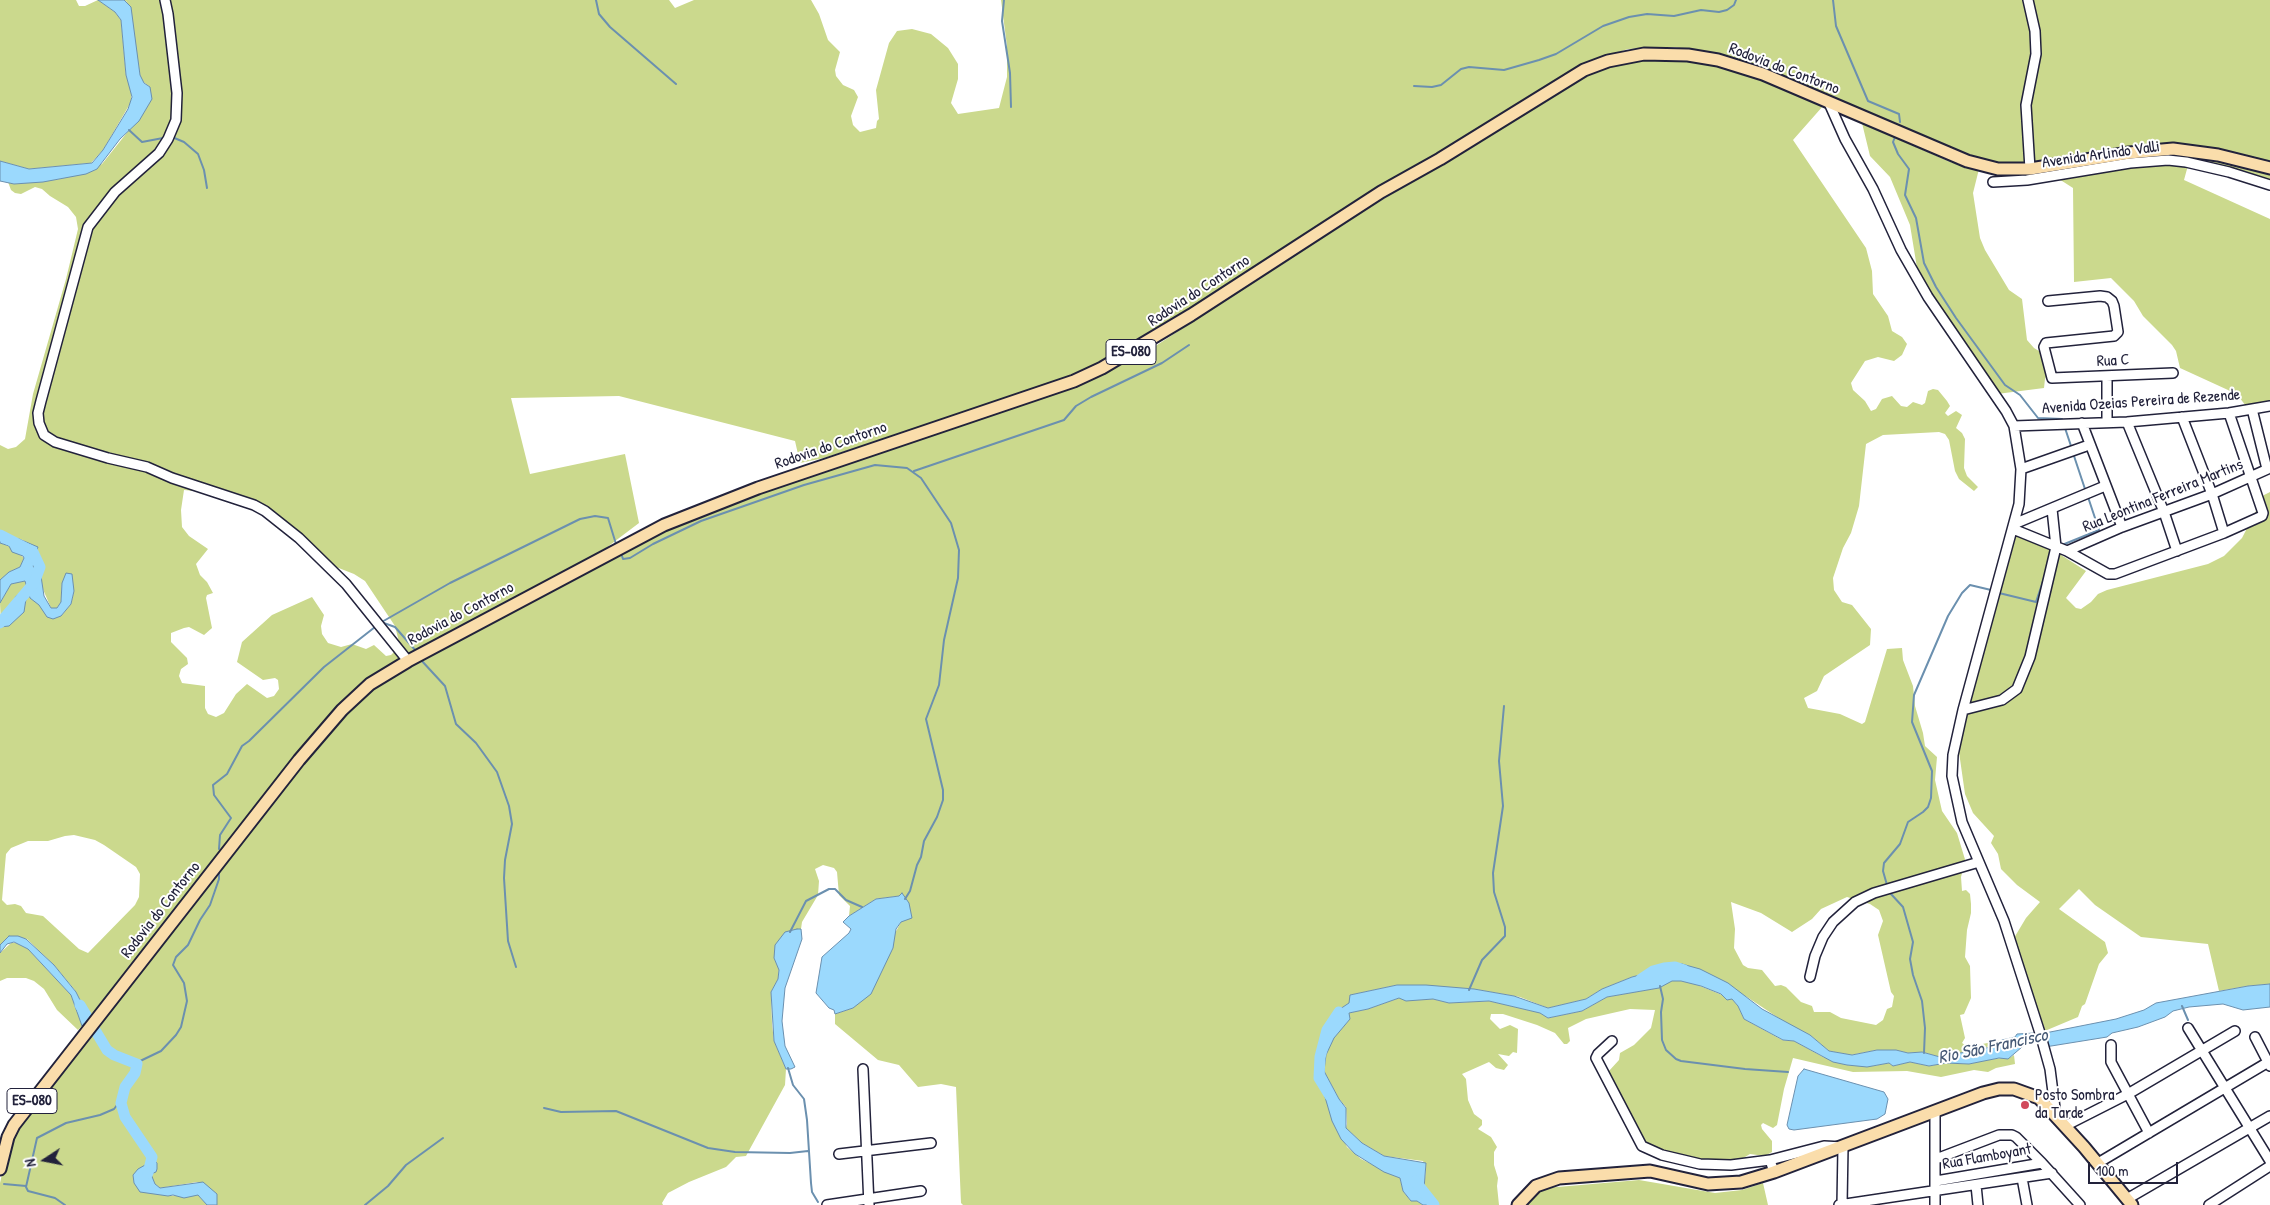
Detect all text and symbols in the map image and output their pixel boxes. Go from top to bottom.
street label: Rodovia do Contorno [1726,39,1842,99]
street label: Avenida Arlindo Valli [2041,137,2161,173]
street label: Rodovia do Contorno [1145,251,1253,331]
road number: ES-080 [1106,340,1156,364]
street label: Rua C [2096,351,2130,371]
street label: Avenida Ozeias Pereira de Rezende [2041,385,2241,419]
street label: Rodovia do Contorno [773,418,889,474]
street label: Rua Leontina Ferreira Martins [2080,455,2246,537]
street label: Rodovia do Contorno [405,578,517,650]
street label: Rodovia do Contorno [117,858,205,962]
water label: Rio São Francisco [1936,1025,2050,1069]
place label: Posto Sombra da Tarde [2035,1086,2115,1124]
road number: ES-080 [7,1088,57,1114]
marker: Posto Sombra da Tarde [2019,1099,2031,1111]
north arrow [20,1135,70,1185]
street label: Rua Flamboyant [1941,1140,2033,1174]
scale bar [2090,1152,2180,1184]
text: N [20,1157,40,1168]
text: 100 m [2096,1160,2129,1181]

